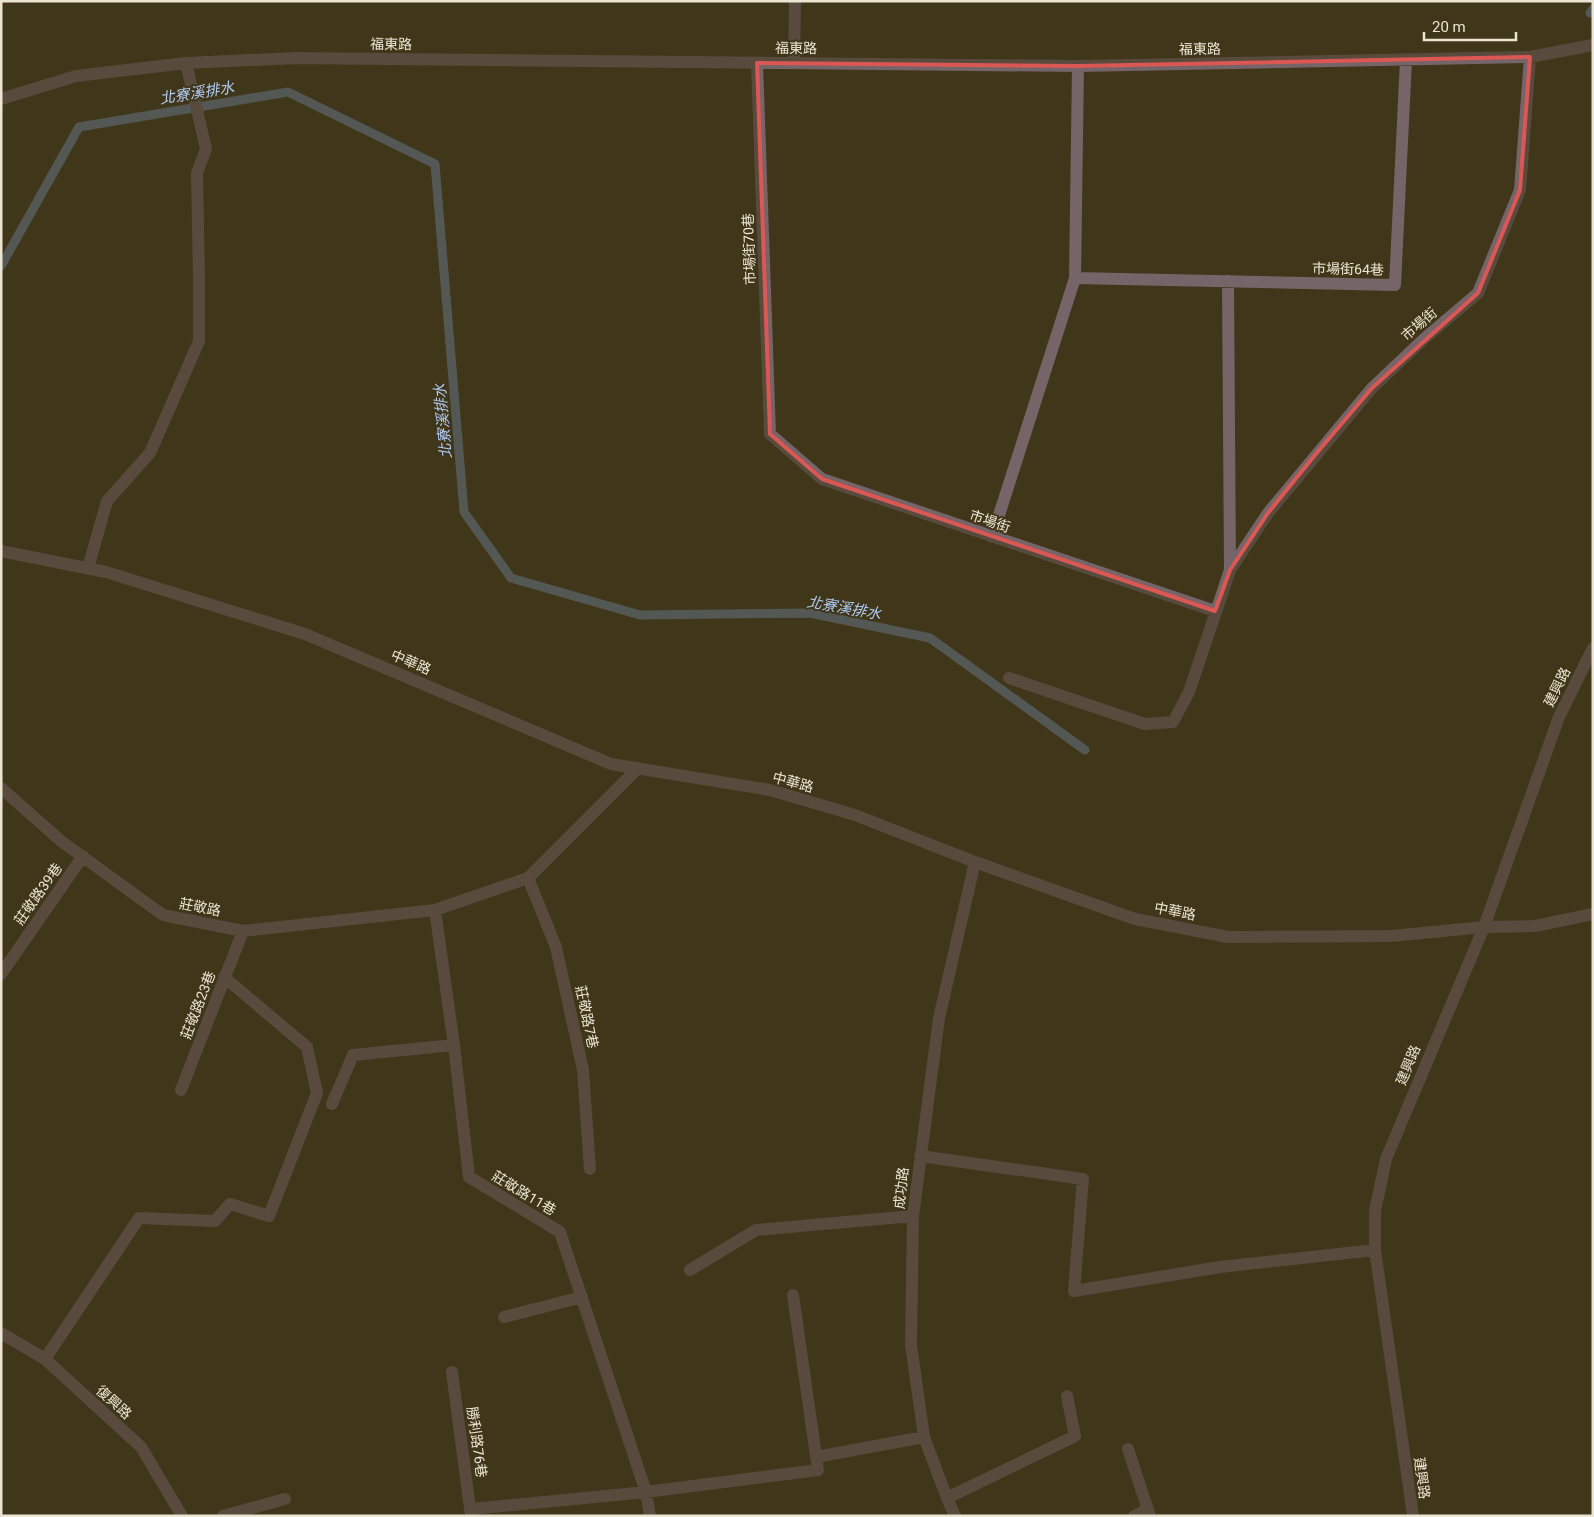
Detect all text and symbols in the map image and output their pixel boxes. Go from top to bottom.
scale bar [1424,10,1516,42]
text: 20 m [1432,18,1466,36]
street label: 福東路 [370,36,412,52]
street label: 福東路 [775,40,817,56]
street label: 福東路 [1179,41,1221,57]
water label: 北寮溪排水 [159,78,236,108]
street label: 市場街70巷 [740,213,758,285]
street label: 市場街64巷 [1312,260,1384,278]
street label: 市場街 [1398,304,1440,344]
water label: 北寮溪排水 [431,382,455,459]
street label: 市場街 [968,507,1012,535]
water label: 北寮溪排水 [805,593,883,624]
street label: 中華路 [389,646,433,678]
street label: 建興路 [1541,665,1573,709]
street label: 中華路 [771,769,815,795]
street label: 莊敬路39巷 [11,860,65,928]
street label: 莊敬路 [178,895,222,919]
street label: 中華路 [1153,899,1197,923]
street label: 莊敬路23巷 [178,969,218,1041]
street label: 莊敬路7巷 [573,984,601,1050]
street label: 建興路 [1393,1043,1423,1087]
street label: 成功路 [891,1166,911,1210]
street label: 莊敬路11巷 [489,1168,559,1218]
street label: 復興路 [93,1382,135,1422]
street label: 勝利路76巷 [464,1405,490,1479]
street label: 建興路 [1411,1456,1433,1500]

